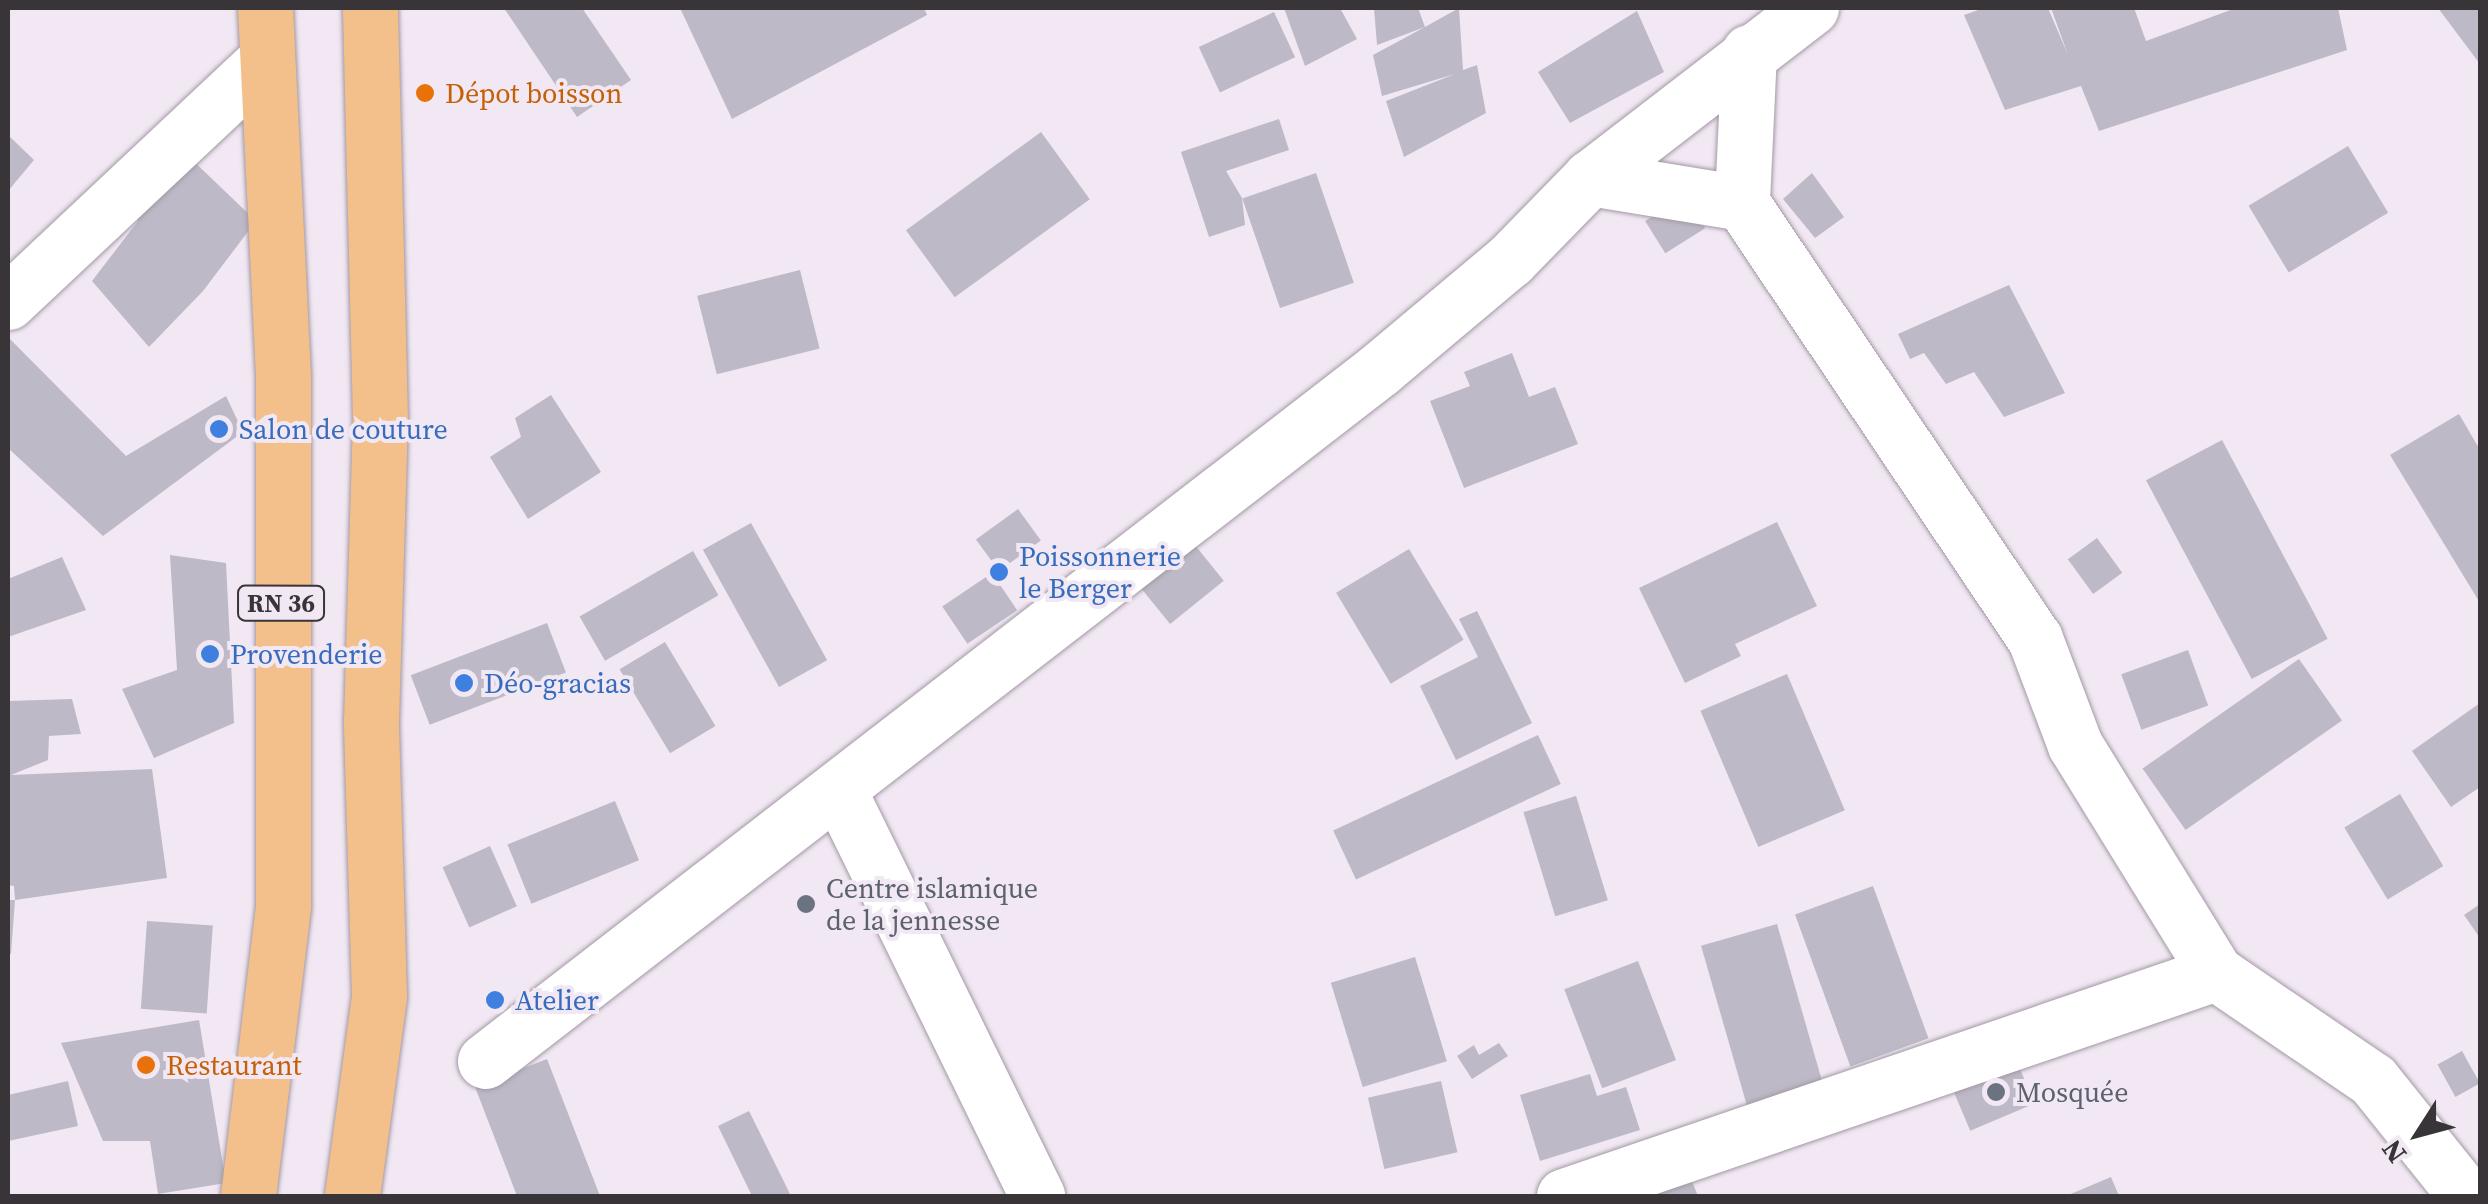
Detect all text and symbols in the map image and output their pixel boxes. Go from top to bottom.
place label: Dépot boisson [445,76,622,110]
marker: Dépot boisson [414,82,436,104]
place label: Salon de couture [239,412,448,446]
marker: Salon de couture [208,418,230,440]
place label: Poissonnerie le Berger [1019,539,1181,605]
marker: Poissonnerie le Berger [988,561,1010,583]
road number: RN 36 [236,583,326,623]
place label: Provenderie [230,637,383,671]
marker: Provenderie [199,643,221,665]
place label: Déo-gracias [484,666,631,700]
marker: Déo-gracias [453,672,475,694]
place label: Centre islamique de la jennesse [826,871,1038,937]
marker: Centre islamique de la jennesse [795,893,817,915]
place label: Atelier [515,983,599,1017]
marker: Atelier [484,989,506,1011]
place label: Restaurant [166,1048,302,1082]
marker: Restaurant [135,1054,157,1076]
place label: Mosquée [2016,1075,2128,1109]
marker: Mosquée [1985,1081,2007,1103]
north arrow [2368,1084,2468,1184]
text: N [2372,1132,2415,1171]

